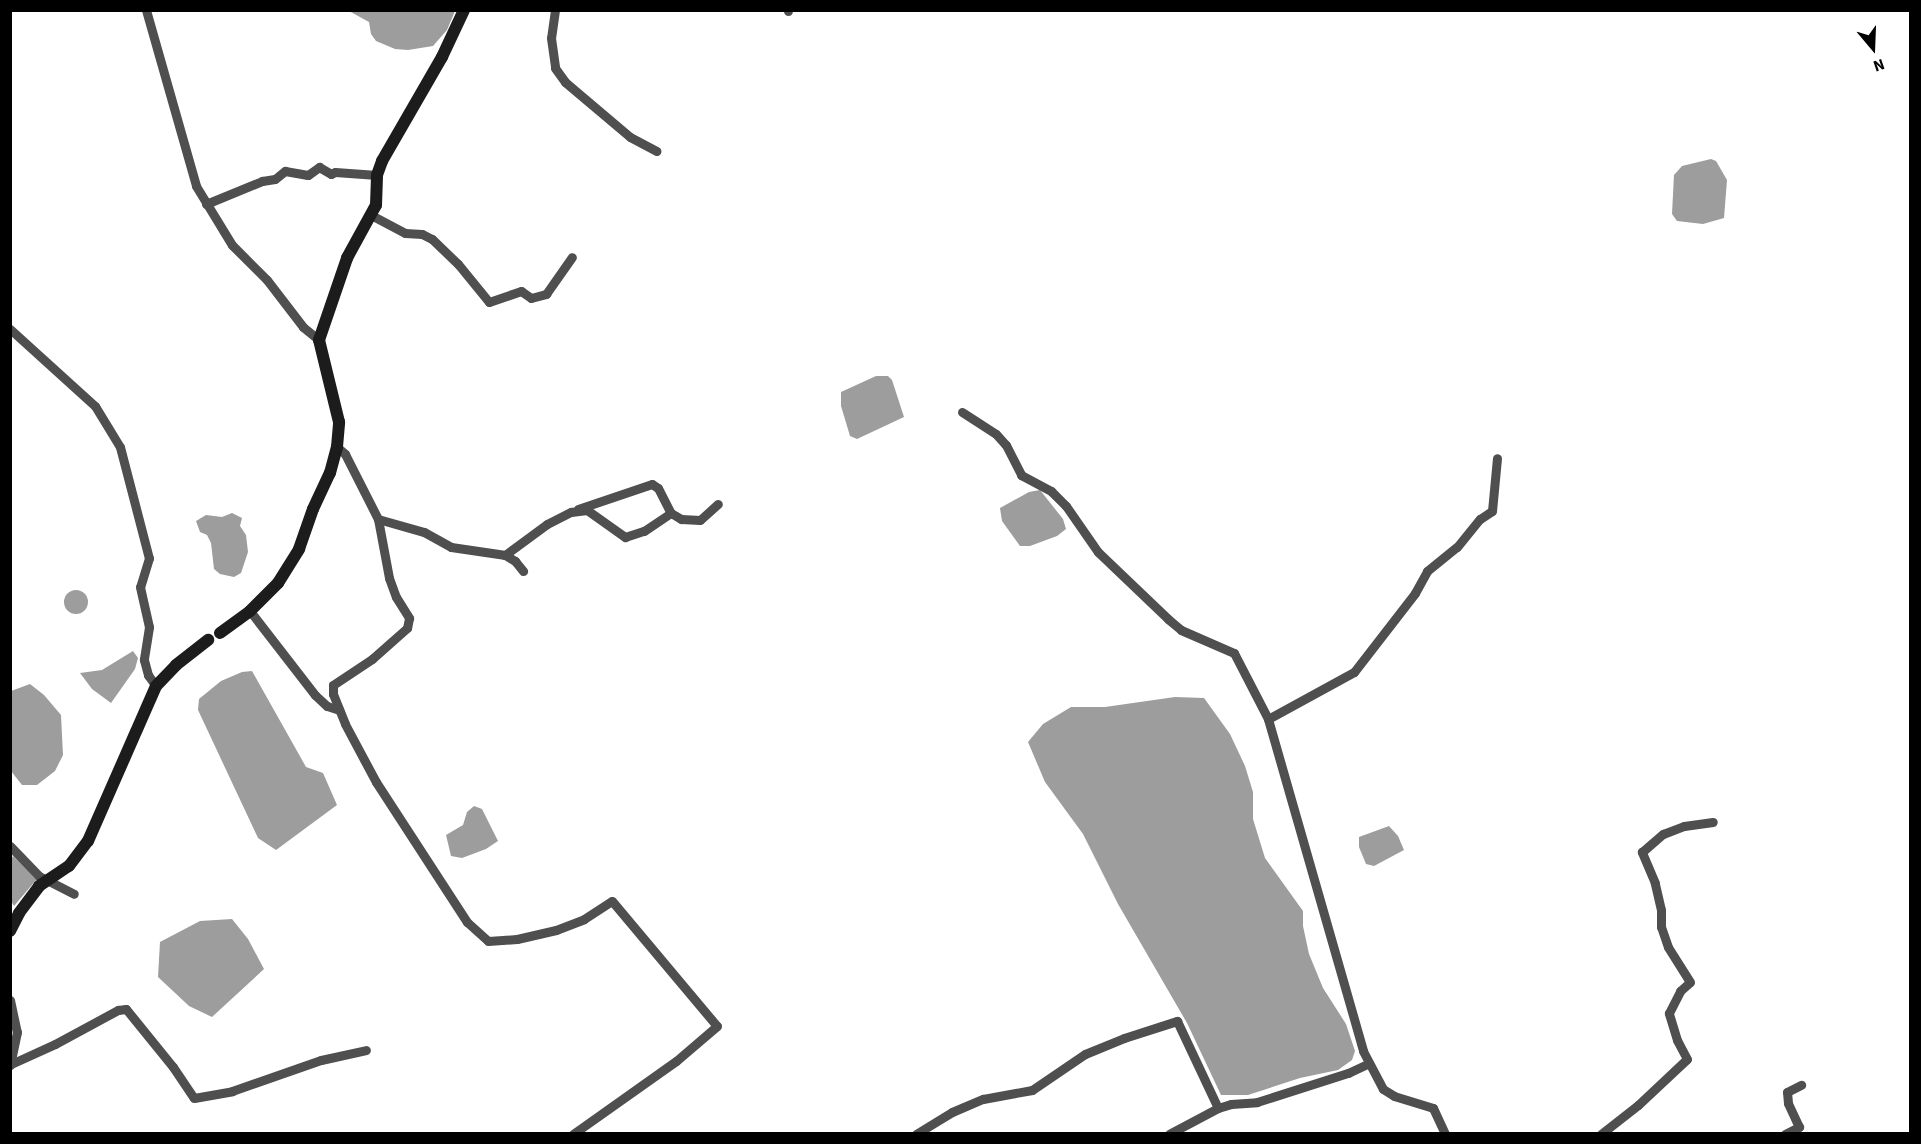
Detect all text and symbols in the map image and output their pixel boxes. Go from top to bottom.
north arrow [1843,18,1903,78]
text: N [1870,53,1887,77]

